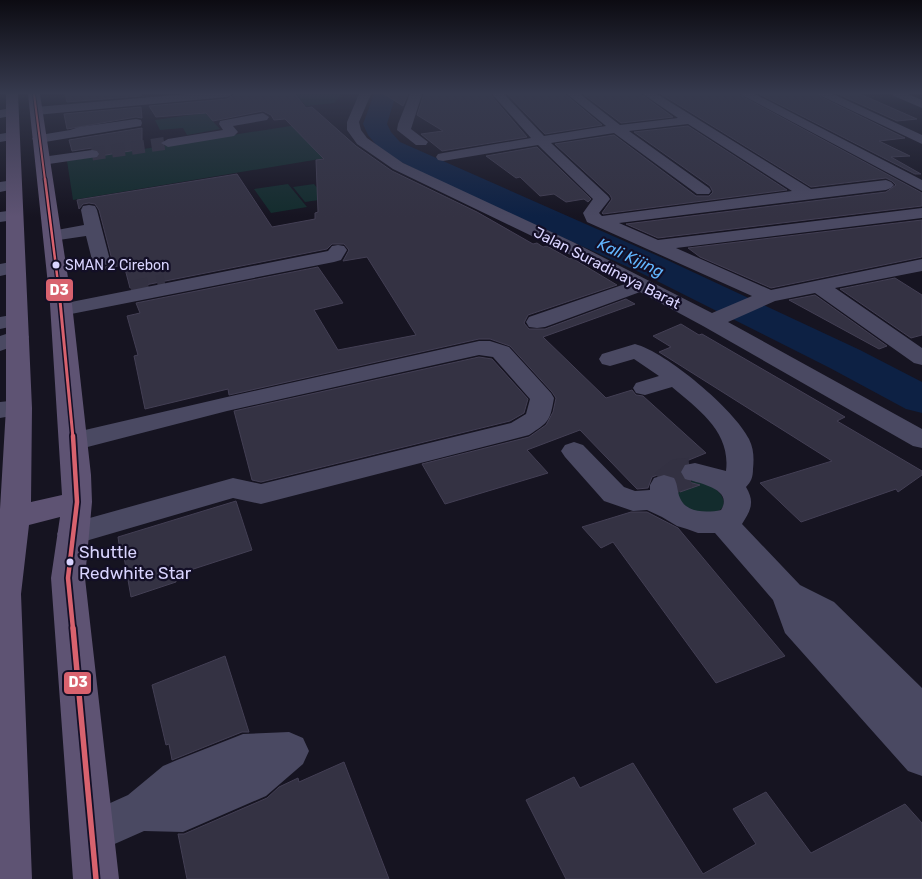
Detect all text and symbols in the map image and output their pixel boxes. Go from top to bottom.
street label: Jalan Suradinaya Barat [531,223,684,313]
water label: Kali Kijing [595,234,667,281]
place label: SMAN 2 Cirebon [65,257,170,274]
marker: SMAN 2 Cirebon [51,260,61,270]
line badge: D3 [45,278,74,302]
text: D3 [49,282,69,299]
place label: Shuttle Redwhite Star [79,542,192,583]
marker: Shuttle Redwhite Star [65,557,75,567]
line badge: D3 [63,671,92,695]
text: D3 [68,674,88,691]

